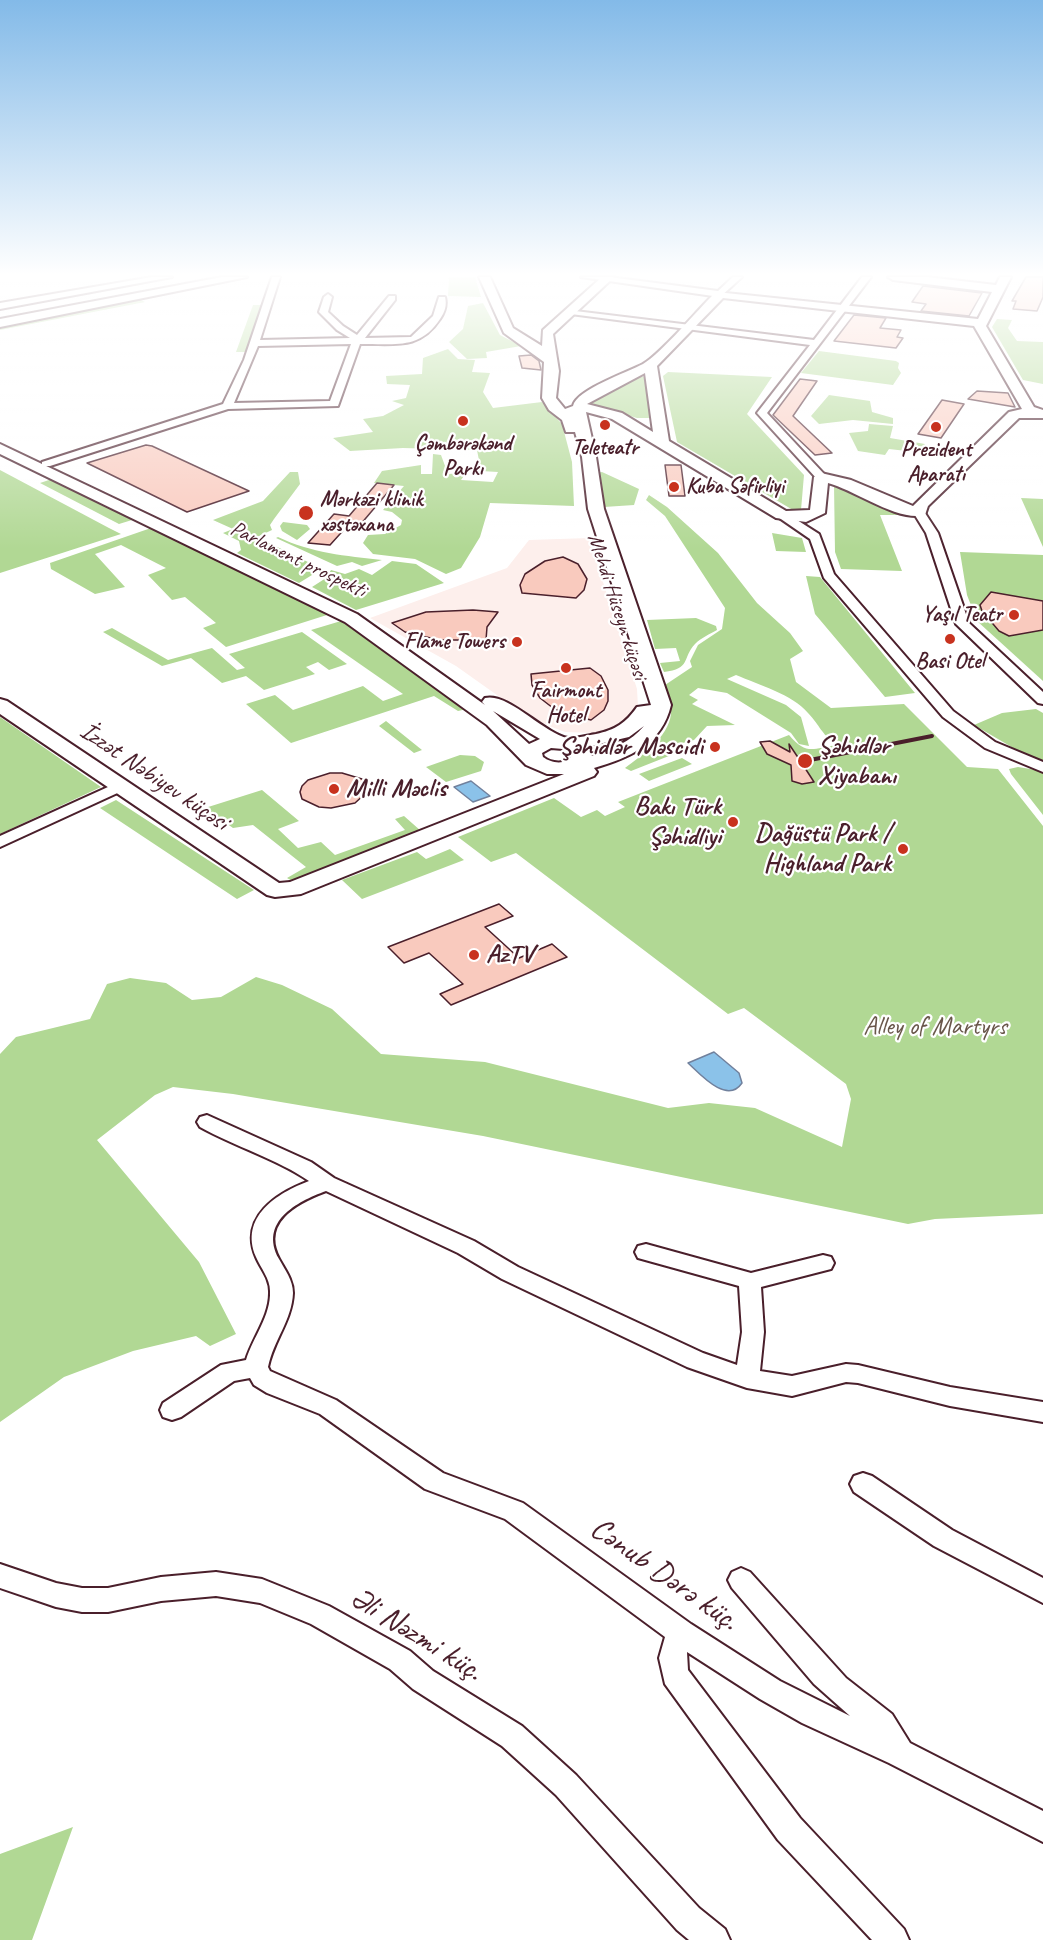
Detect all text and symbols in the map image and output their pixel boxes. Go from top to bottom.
marker: Çəmbərəkənd Parkı [456,414,470,428]
marker: Teleteatr [598,418,612,432]
marker: Prezident Aparatı [929,420,943,434]
place label: Çəmbərəkənd Parkı [415,431,511,482]
place label: Teleteatr [572,435,638,461]
place label: Prezident Aparatı [901,437,971,488]
place label: Kuba Səfirliyi [686,474,784,500]
marker: Kuba Səfirliyi [667,480,681,494]
place label: Mərkəzi klinik xəstəxana [320,487,422,538]
marker: Mərkəzi klinik xəstəxana [297,504,315,522]
street label: Parlament prospekti [226,516,370,604]
street label: Mehdi Hüseyn küçəsi [581,531,653,683]
place label: Yaşıl Teatr [922,602,1002,628]
marker: Yaşıl Teatr [1007,608,1021,622]
place label: Flame Towers [404,629,505,655]
marker: Basi Otel [943,632,957,646]
marker: Flame Towers [510,635,524,649]
place label: Basi Otel [916,649,984,675]
marker: Fairmont Hotel [559,661,573,675]
place label: Fairmont Hotel [531,678,601,730]
street label: İzzət Nəbiyev küçəsi [74,716,234,838]
place label: Şəhidlər Xiyabanı [818,730,896,792]
place label: Şəhidlər Məscidi [559,731,703,763]
marker: Şəhidlər Məscidi [708,740,722,754]
marker: Şəhidlər Xiyabanı [796,752,814,770]
place label: Milli Məclis [346,773,447,805]
marker: Milli Məclis [327,782,341,796]
place label: Bakı Türk Şəhidliyi [634,791,721,852]
marker: Bakı Türk Şəhidliyi [726,815,740,829]
place label: Dağüstü Park / Highland Park [755,818,891,880]
marker: Dağüstü Park / Highland Park [896,842,910,856]
place label: AzTV [486,939,533,971]
marker: AzTV [467,948,481,962]
park label: Alley of Martyrs [863,1011,1007,1043]
street label: Cənub Dərə küç. [582,1510,746,1640]
street label: Əli Nəzmi küç. [343,1579,489,1691]

